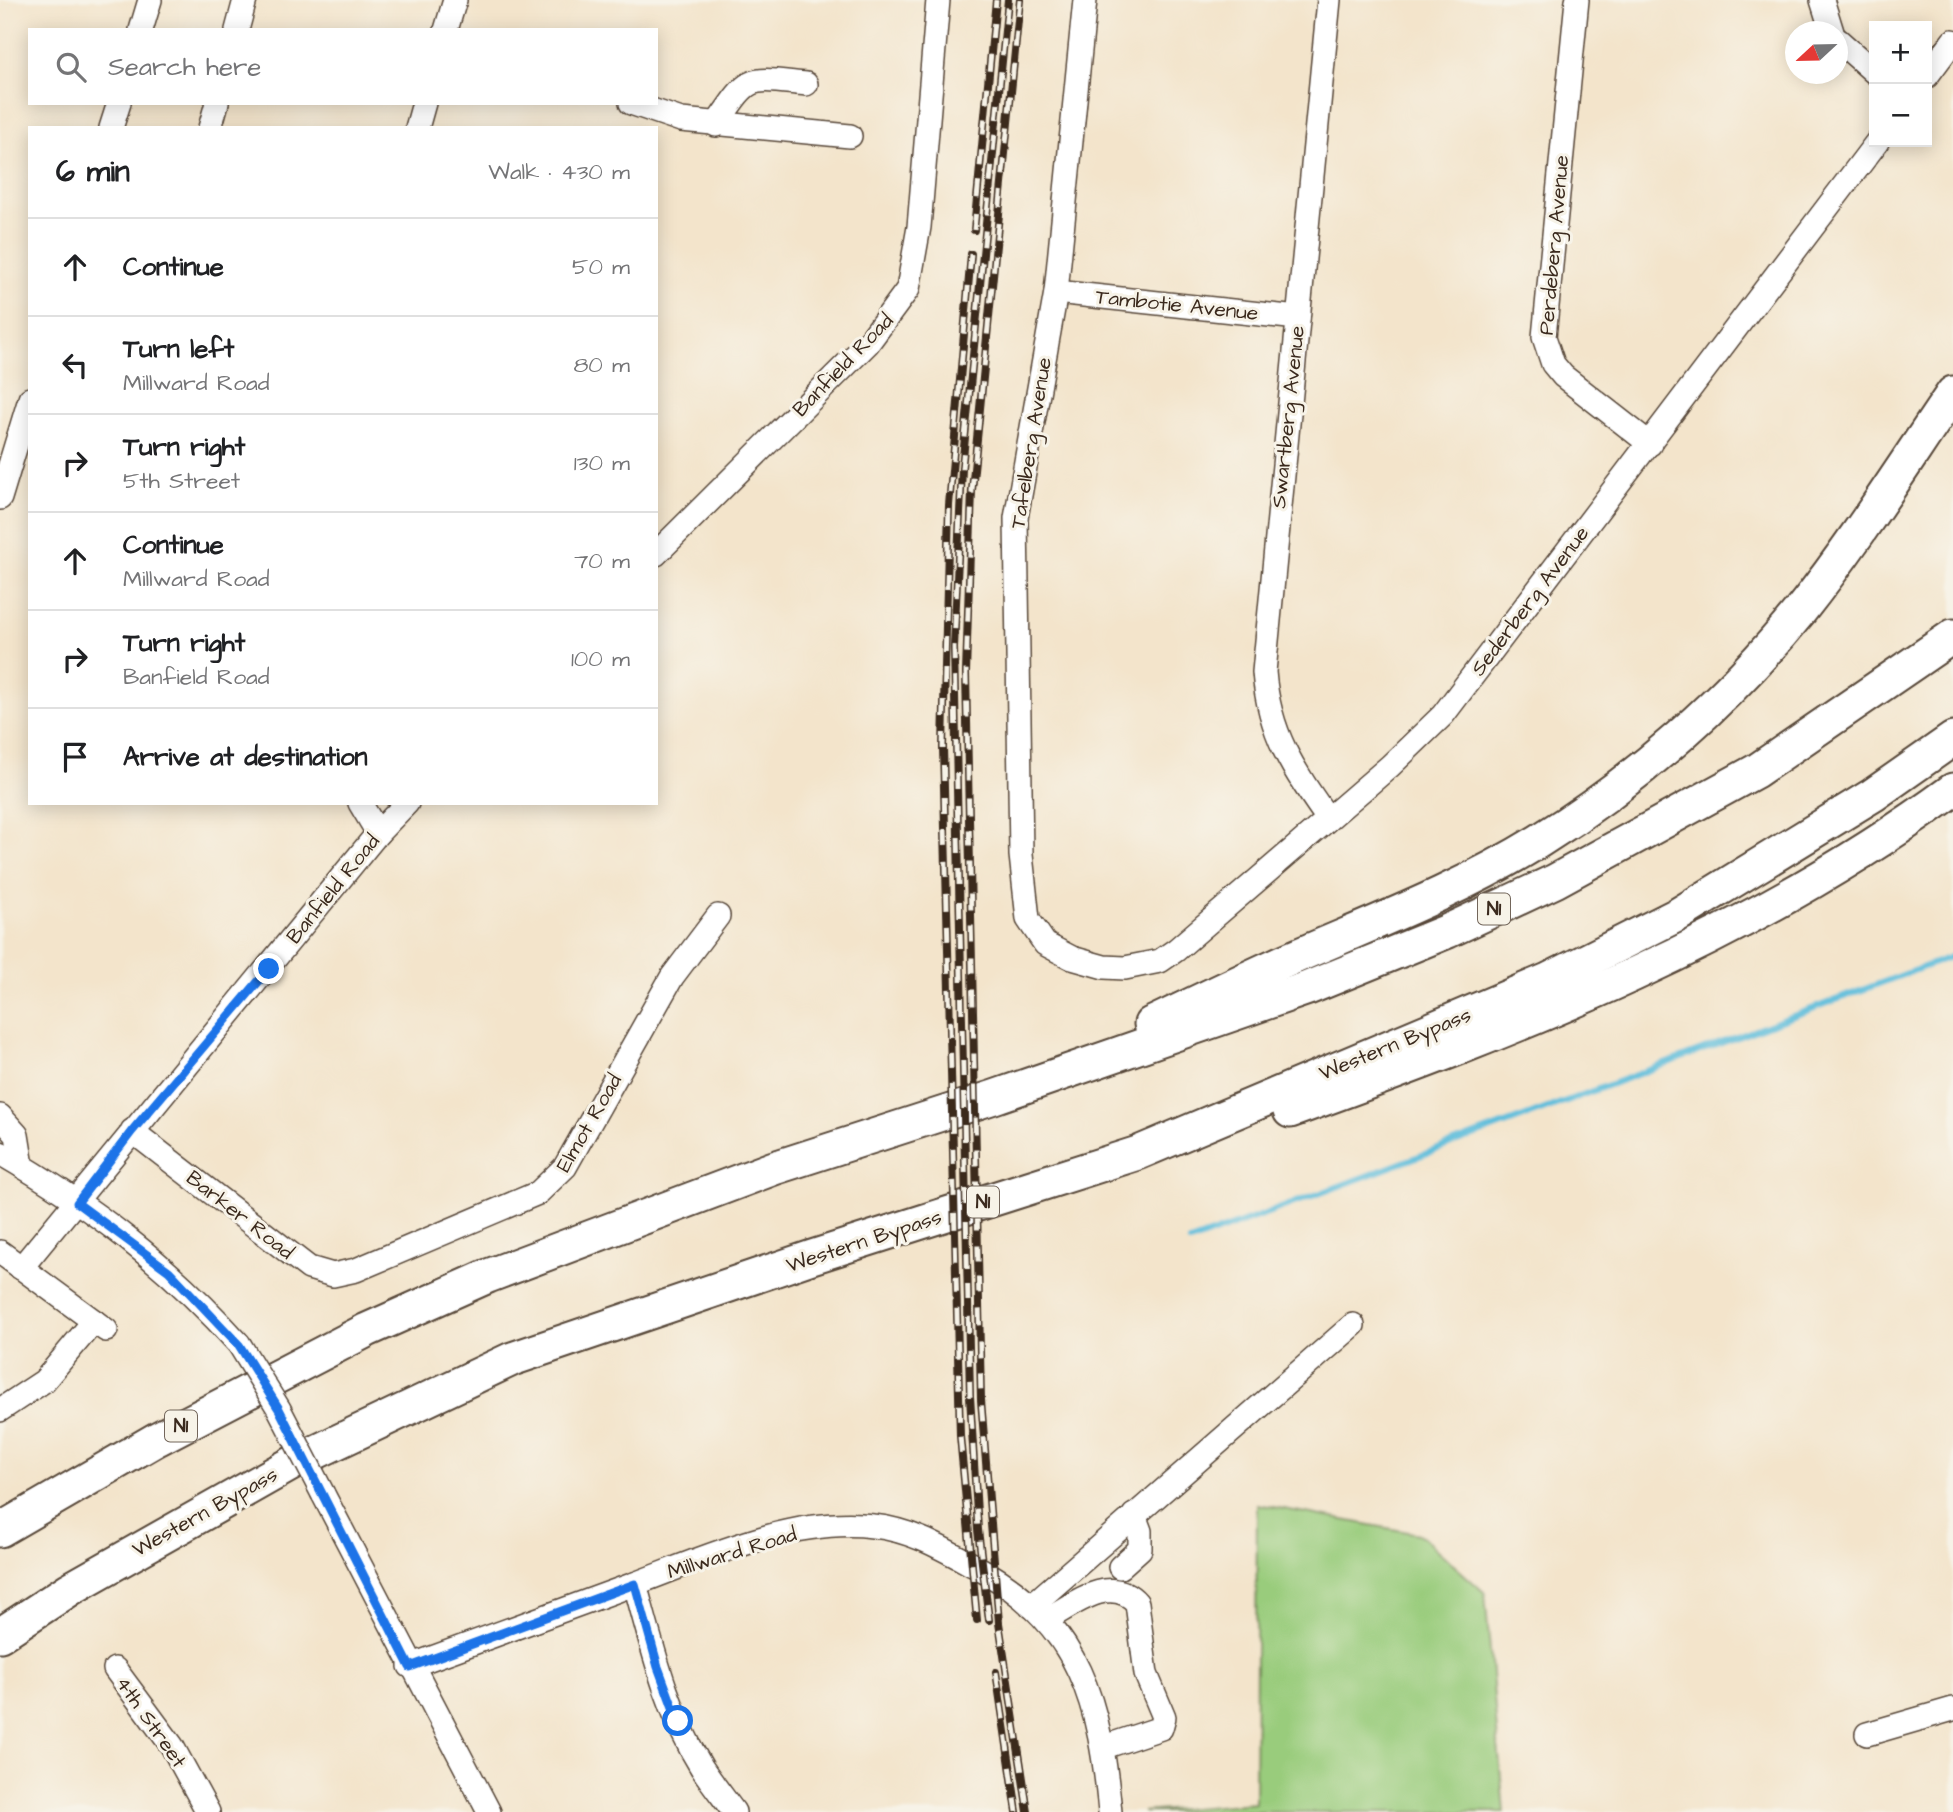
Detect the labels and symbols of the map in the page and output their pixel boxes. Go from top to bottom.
north arrow [1785,21,1848,84]
street label: Perdeberg Avenue [1532,154,1578,336]
street label: Tambotie Avenue [1094,282,1260,328]
street label: Banfield Road [786,307,900,423]
street label: Swartberg Avenue [1264,324,1314,510]
street label: Tafelberg Avenue [1003,355,1061,531]
street label: Sederberg Avenue [1464,520,1598,683]
street label: Banfield Road [280,828,387,950]
road number: N1 [1478,894,1510,925]
route end [253,953,284,984]
street label: Western Bypass [1315,1000,1476,1090]
street label: Elmot Road [549,1068,629,1177]
street label: Barker Road [180,1164,300,1266]
road number: N1 [967,1186,999,1218]
street label: Western Bypass [783,1202,946,1282]
road number: N1 [165,1410,197,1442]
street label: Western Bypass [127,1460,284,1566]
street label: Millward Road [664,1520,800,1586]
street label: 4th Street [109,1670,194,1774]
route start [662,1705,693,1736]

